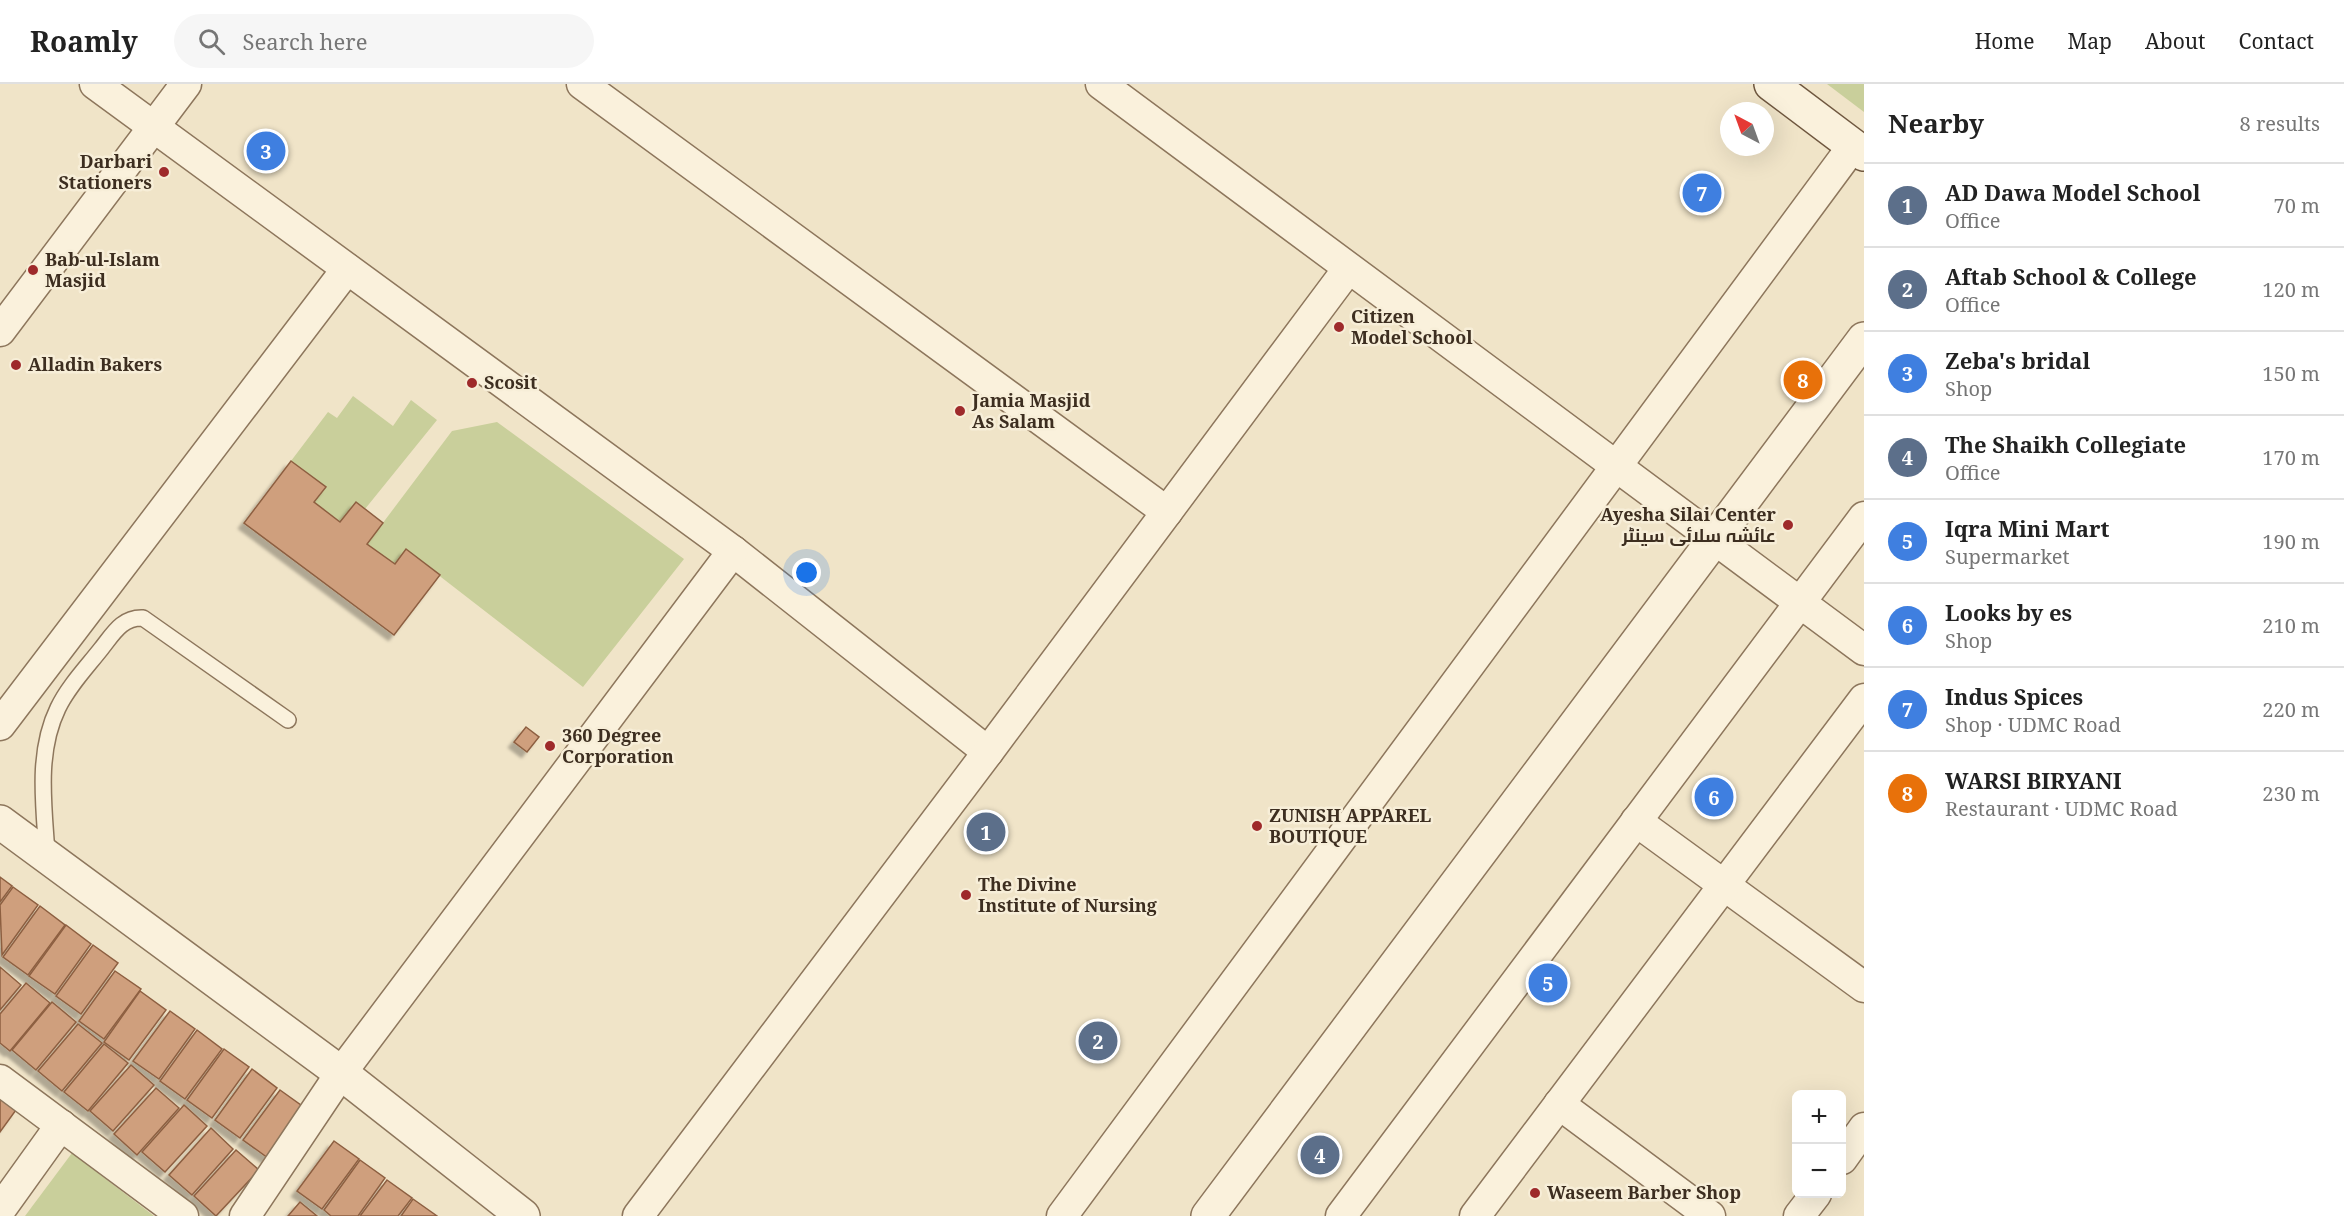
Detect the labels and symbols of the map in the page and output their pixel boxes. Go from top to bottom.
north arrow [1720,102,1774,156]
pin: 3 [246,128,286,174]
place label: Darbari Stationers [58,149,153,194]
marker: Darbari Stationers [157,165,171,179]
pin: 7 [1682,170,1722,216]
place label: Bab-ul-Islam Masjid [45,247,160,292]
marker: Bab-ul-Islam Masjid [26,263,40,277]
place label: Citizen Model School [1351,304,1473,349]
marker: Citizen Model School [1332,320,1346,334]
place label: Alladin Bakers [28,352,162,376]
marker: Alladin Bakers [9,358,23,372]
pin: 8 [1784,358,1822,402]
place label: Scosit [484,370,537,394]
marker: Scosit [465,376,479,390]
place label: Jamia Masjid As Salam [971,388,1091,433]
marker: Jamia Masjid As Salam [953,404,967,418]
place label: Ayesha Silai Center عائشہ سلائی سینٹر [1600,502,1777,547]
marker: Ayesha Silai Center عائشہ سلائی سینٹر [1781,518,1795,532]
your location [792,558,821,587]
place label: 360 Degree Corporation [562,723,674,768]
marker: 360 Degree Corporation [543,739,557,753]
pin: 6 [1694,774,1734,820]
place label: ZUNISH APPAREL BOUTIQUE [1269,803,1431,848]
pin: 1 [966,810,1006,855]
marker: ZUNISH APPAREL BOUTIQUE [1250,819,1264,833]
place label: The Divine Institute of Nursing [978,872,1158,917]
marker: The Divine Institute of Nursing [959,888,973,902]
pin: 5 [1528,960,1568,1006]
pin: 2 [1078,1018,1118,1064]
pin: 4 [1300,1132,1340,1178]
place label: Waseem Barber Shop [1547,1180,1741,1204]
marker: Waseem Barber Shop [1528,1186,1542,1200]

